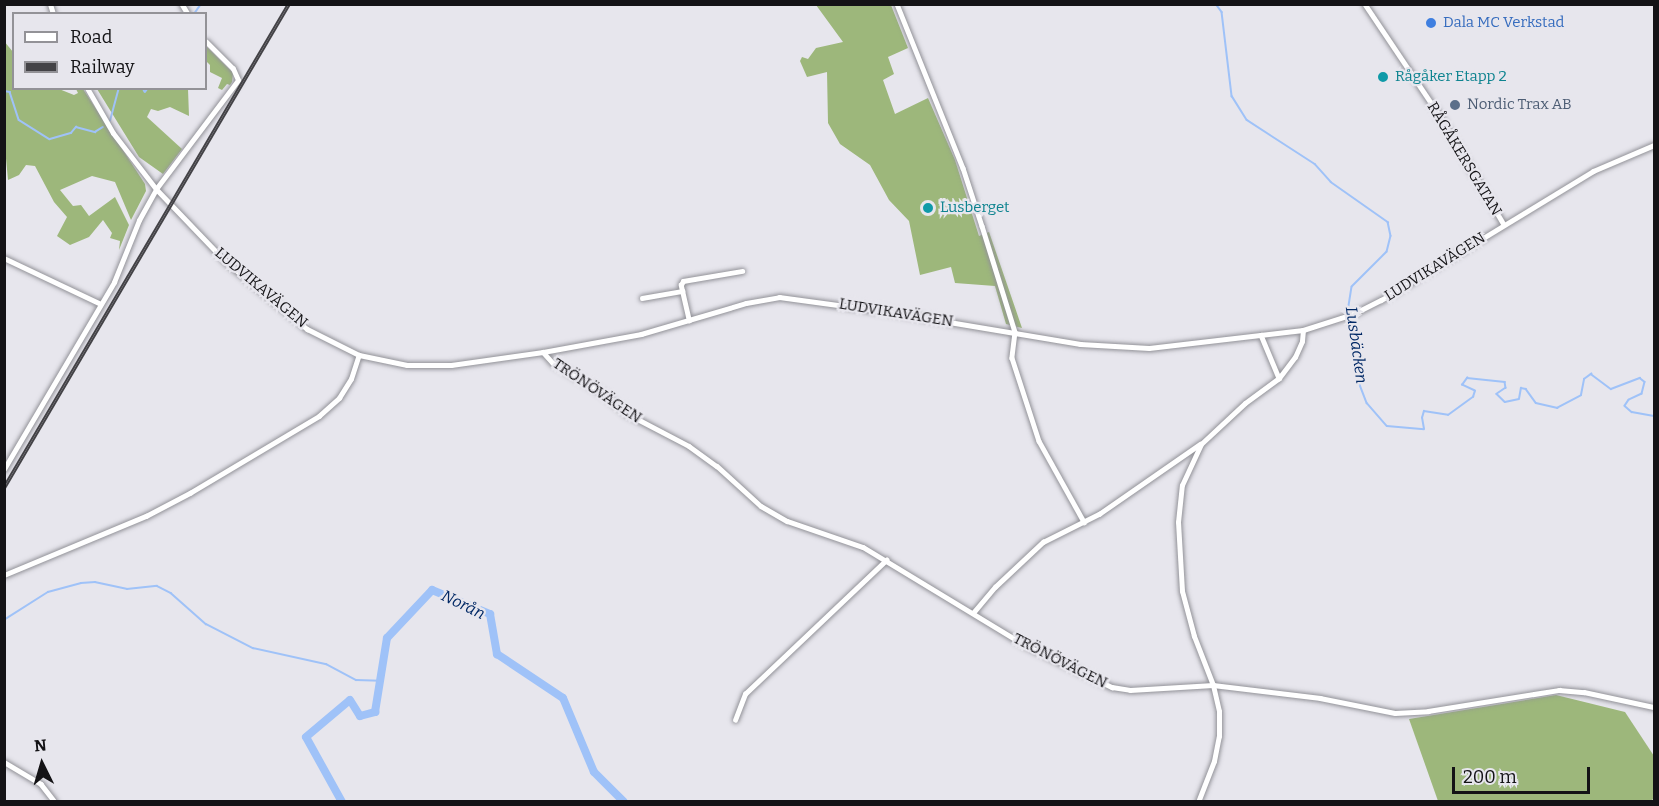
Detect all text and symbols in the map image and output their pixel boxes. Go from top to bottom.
legend [12,12,207,90]
place label: Dala MC Verkstad [1443,14,1564,32]
marker: Dala MC Verkstad [1424,16,1438,30]
text: Road [70,26,112,48]
text: Railway [70,56,134,78]
place label: Rågåker Etapp 2 [1395,68,1507,86]
marker: Rågåker Etapp 2 [1376,70,1390,84]
place label: Nordic Trax AB [1467,96,1572,114]
marker: Nordic Trax AB [1448,98,1462,112]
street label: RÅGÅKERSGATAN [1423,99,1505,219]
place label: Lusberget [940,199,1010,217]
marker: Lusberget [921,201,935,215]
street label: LUDVIKAVÄGEN [1381,229,1489,305]
street label: LUDVIKAVÄGEN [211,244,311,332]
street label: LUDVIKAVÄGEN [838,295,954,331]
water label: Lusbäcken [1341,305,1371,385]
street label: TRÖNÖVÄGEN [549,355,645,427]
water label: Norån [438,586,488,624]
street label: TRÖNÖVÄGEN [1010,630,1110,692]
north arrow [12,734,72,794]
text: N [33,736,47,756]
scale bar [1455,755,1593,793]
text: 200 m [1463,766,1517,788]

